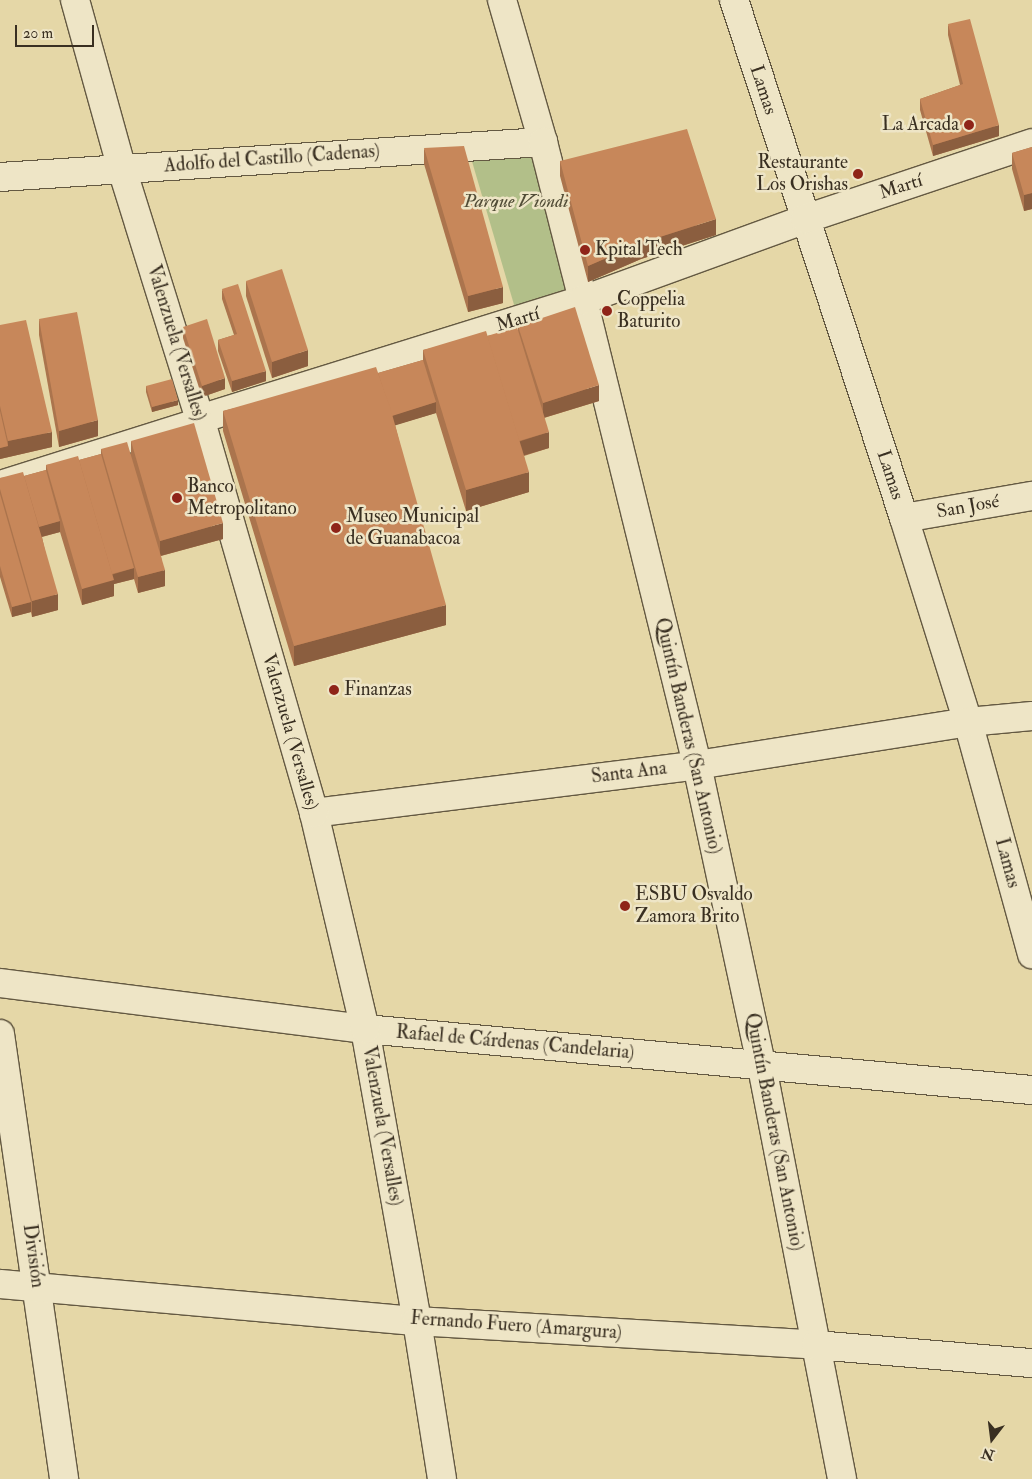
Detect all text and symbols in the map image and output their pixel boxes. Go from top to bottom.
scale bar [18,15,96,47]
text: 20 m [23,24,53,43]
street label: Lamas [744,62,782,118]
place label: La Arcada [882,114,959,136]
marker: La Arcada [963,119,975,131]
street label: Adolfo del Castillo (Cadenas) [163,140,381,178]
place label: Restaurante Los Orishas [756,152,848,196]
marker: Restaurante Los Orishas [852,168,864,180]
street label: Martí [876,169,926,205]
park label: Parque Viondi [464,191,568,213]
place label: Kpital Tech [595,239,683,261]
marker: Kpital Tech [579,244,591,256]
street label: Valenzuela (Versalles) [141,262,211,424]
place label: Coppelia Baturito [617,289,685,333]
street label: Martí [493,303,543,337]
marker: Coppelia Baturito [601,305,613,317]
street label: Lamas [871,447,909,503]
place label: Banco Metropolitano [187,476,297,520]
street label: San José [935,490,1001,524]
marker: Banco Metropolitano [171,492,183,504]
place label: Museo Municipal de Guanabacoa [346,506,479,550]
marker: Museo Municipal de Guanabacoa [330,522,342,534]
street label: Quintín Banderas (San Antonio) [650,616,726,856]
street label: Valenzuela (Versalles) [257,651,323,813]
place label: Finanzas [344,679,412,701]
marker: Finanzas [328,684,340,696]
street label: Santa Ana [590,757,668,789]
street label: Lamas [989,836,1025,890]
place label: ESBU Osvaldo Zamora Brito [635,884,753,928]
marker: ESBU Osvaldo Zamora Brito [619,900,631,912]
street label: Quintín Banderas (San Antonio) [740,1011,808,1253]
street label: Rafael de Cárdenas (Candelaria) [395,1021,635,1065]
street label: Valenzuela (Versalles) [357,1044,407,1208]
street label: División [17,1223,49,1289]
street label: Fernando Fuero (Amargura) [409,1307,623,1345]
north arrow [967,1414,1017,1464]
text: N [980,1444,996,1464]

